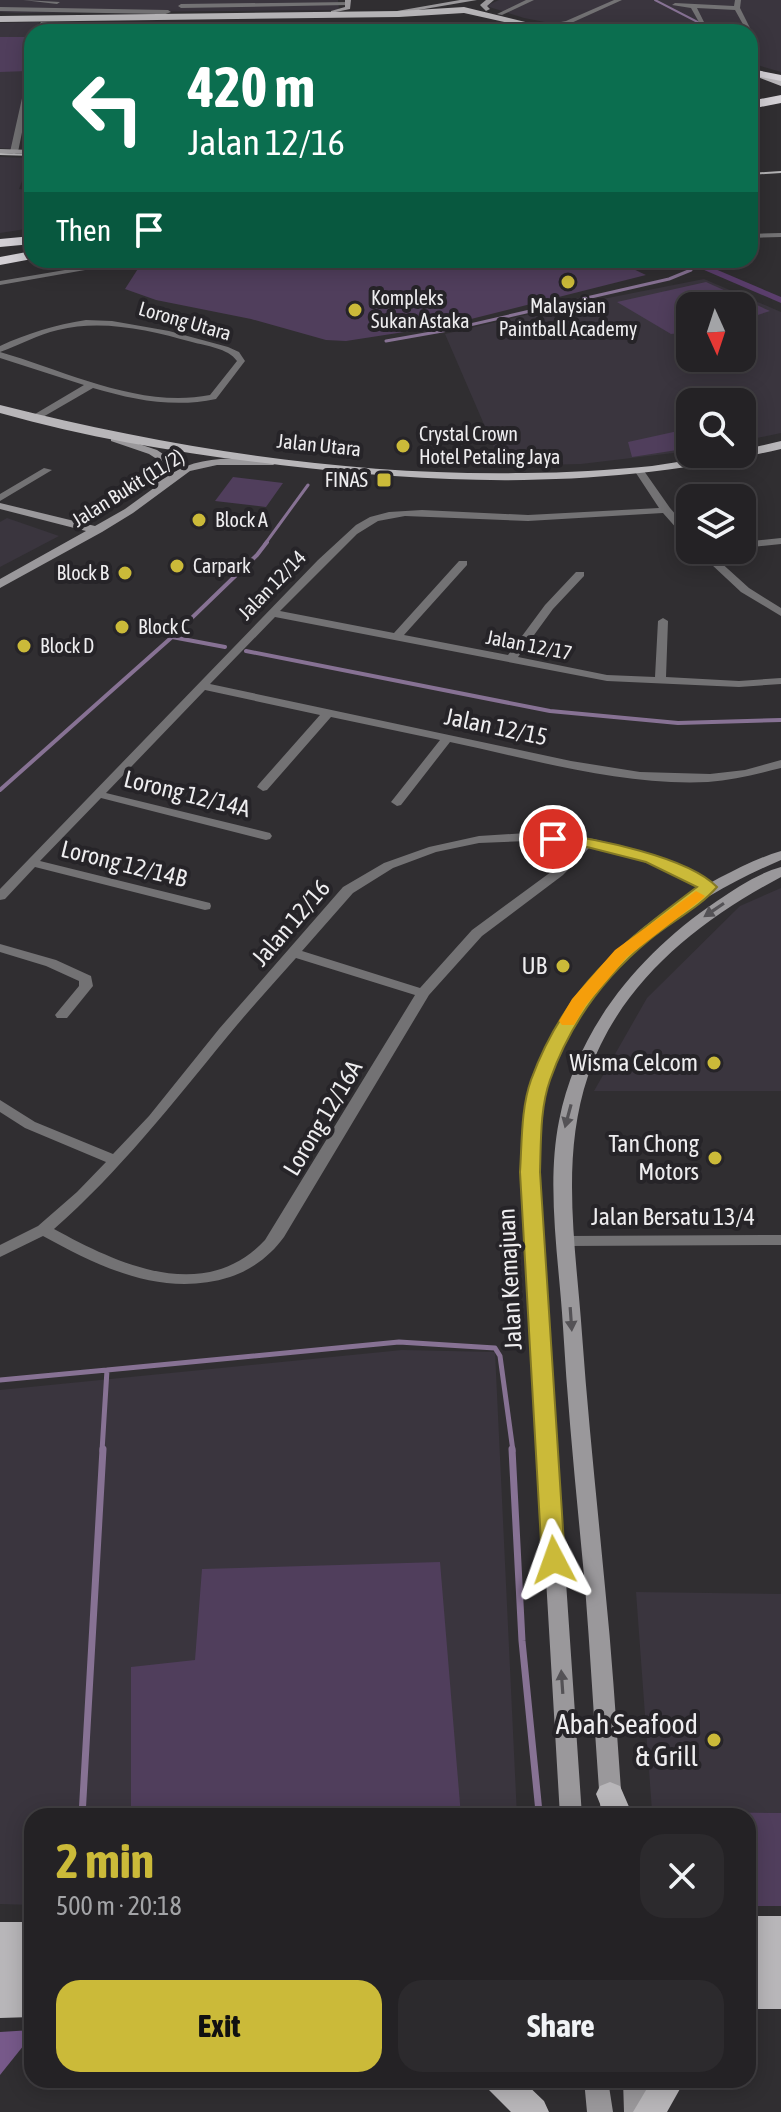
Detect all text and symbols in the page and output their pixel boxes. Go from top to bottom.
text: 420 m [188,55,315,119]
icon: left [56,56,160,160]
text: Jalan 12/16 [188,121,345,163]
icon: arrive [127,208,171,252]
text: Then [56,213,111,247]
marker: Malaysian Paintball Academy [559,273,577,291]
place label: Kompleks Sukan Astaka [371,286,470,332]
north arrow [676,292,756,372]
map controls [676,292,756,564]
place label: Malaysian Paintball Academy [499,294,637,340]
street label: Lorong Utara [136,296,234,345]
marker: Kompleks Sukan Astaka [346,301,364,319]
button: search [676,388,756,468]
place label: Crystal Crown Hotel Petaling Jaya [419,422,560,468]
street label: Jalan Utara [276,429,362,460]
marker: Crystal Crown Hotel Petaling Jaya [394,437,412,455]
street label: Jalan Bukit (11/2) [67,444,188,531]
place label: FINAS [325,468,368,491]
marker: FINAS [375,471,393,489]
button: layers [676,484,756,564]
place label: Block A [215,508,268,531]
marker: Block A [190,511,208,529]
street label: Jalan 12/14 [233,545,310,624]
place label: Carpark [193,554,251,577]
marker: Carpark [168,557,186,575]
place label: Block B [57,561,110,584]
marker: Block B [116,564,134,582]
place label: Block C [138,615,190,638]
marker: Block C [113,618,131,636]
street label: Jalan 12/17 [484,625,574,664]
place label: Block D [40,634,94,657]
marker: Block D [15,637,33,655]
street label: Jalan 12/15 [442,702,550,751]
street label: Lorong 12/14A [121,765,253,822]
pin [519,805,587,873]
icon: arrive [531,817,575,861]
street label: Lorong 12/14B [58,835,190,892]
street label: Jalan 12/16 [246,874,335,971]
one-way arrow [703,902,724,917]
place label: UB [521,952,548,979]
marker: UB [554,957,572,975]
place label: Wisma Celcom [570,1049,698,1076]
marker: Wisma Celcom [705,1054,723,1072]
street label: Lorong 12/16A [278,1055,368,1180]
one-way arrow [561,1104,573,1129]
place label: Tan Chong Motors [608,1130,700,1185]
marker: Tan Chong Motors [706,1149,724,1167]
street label: Jalan Bersatu 13/4 [591,1203,755,1230]
street label: Jalan Kemajuan [492,1208,527,1351]
one-way arrow [565,1307,578,1332]
position arrow [512,1518,596,1602]
one-way arrow [555,1669,568,1694]
place label: Abah Seafood & Grill [556,1708,699,1772]
marker: Abah Seafood & Grill [705,1731,723,1749]
text: 2 min [56,1833,154,1888]
button: close [640,1834,724,1918]
text: 500 m · 20:18 [56,1891,182,1921]
button: Exit [56,1980,382,2072]
button: Share [398,1980,724,2072]

